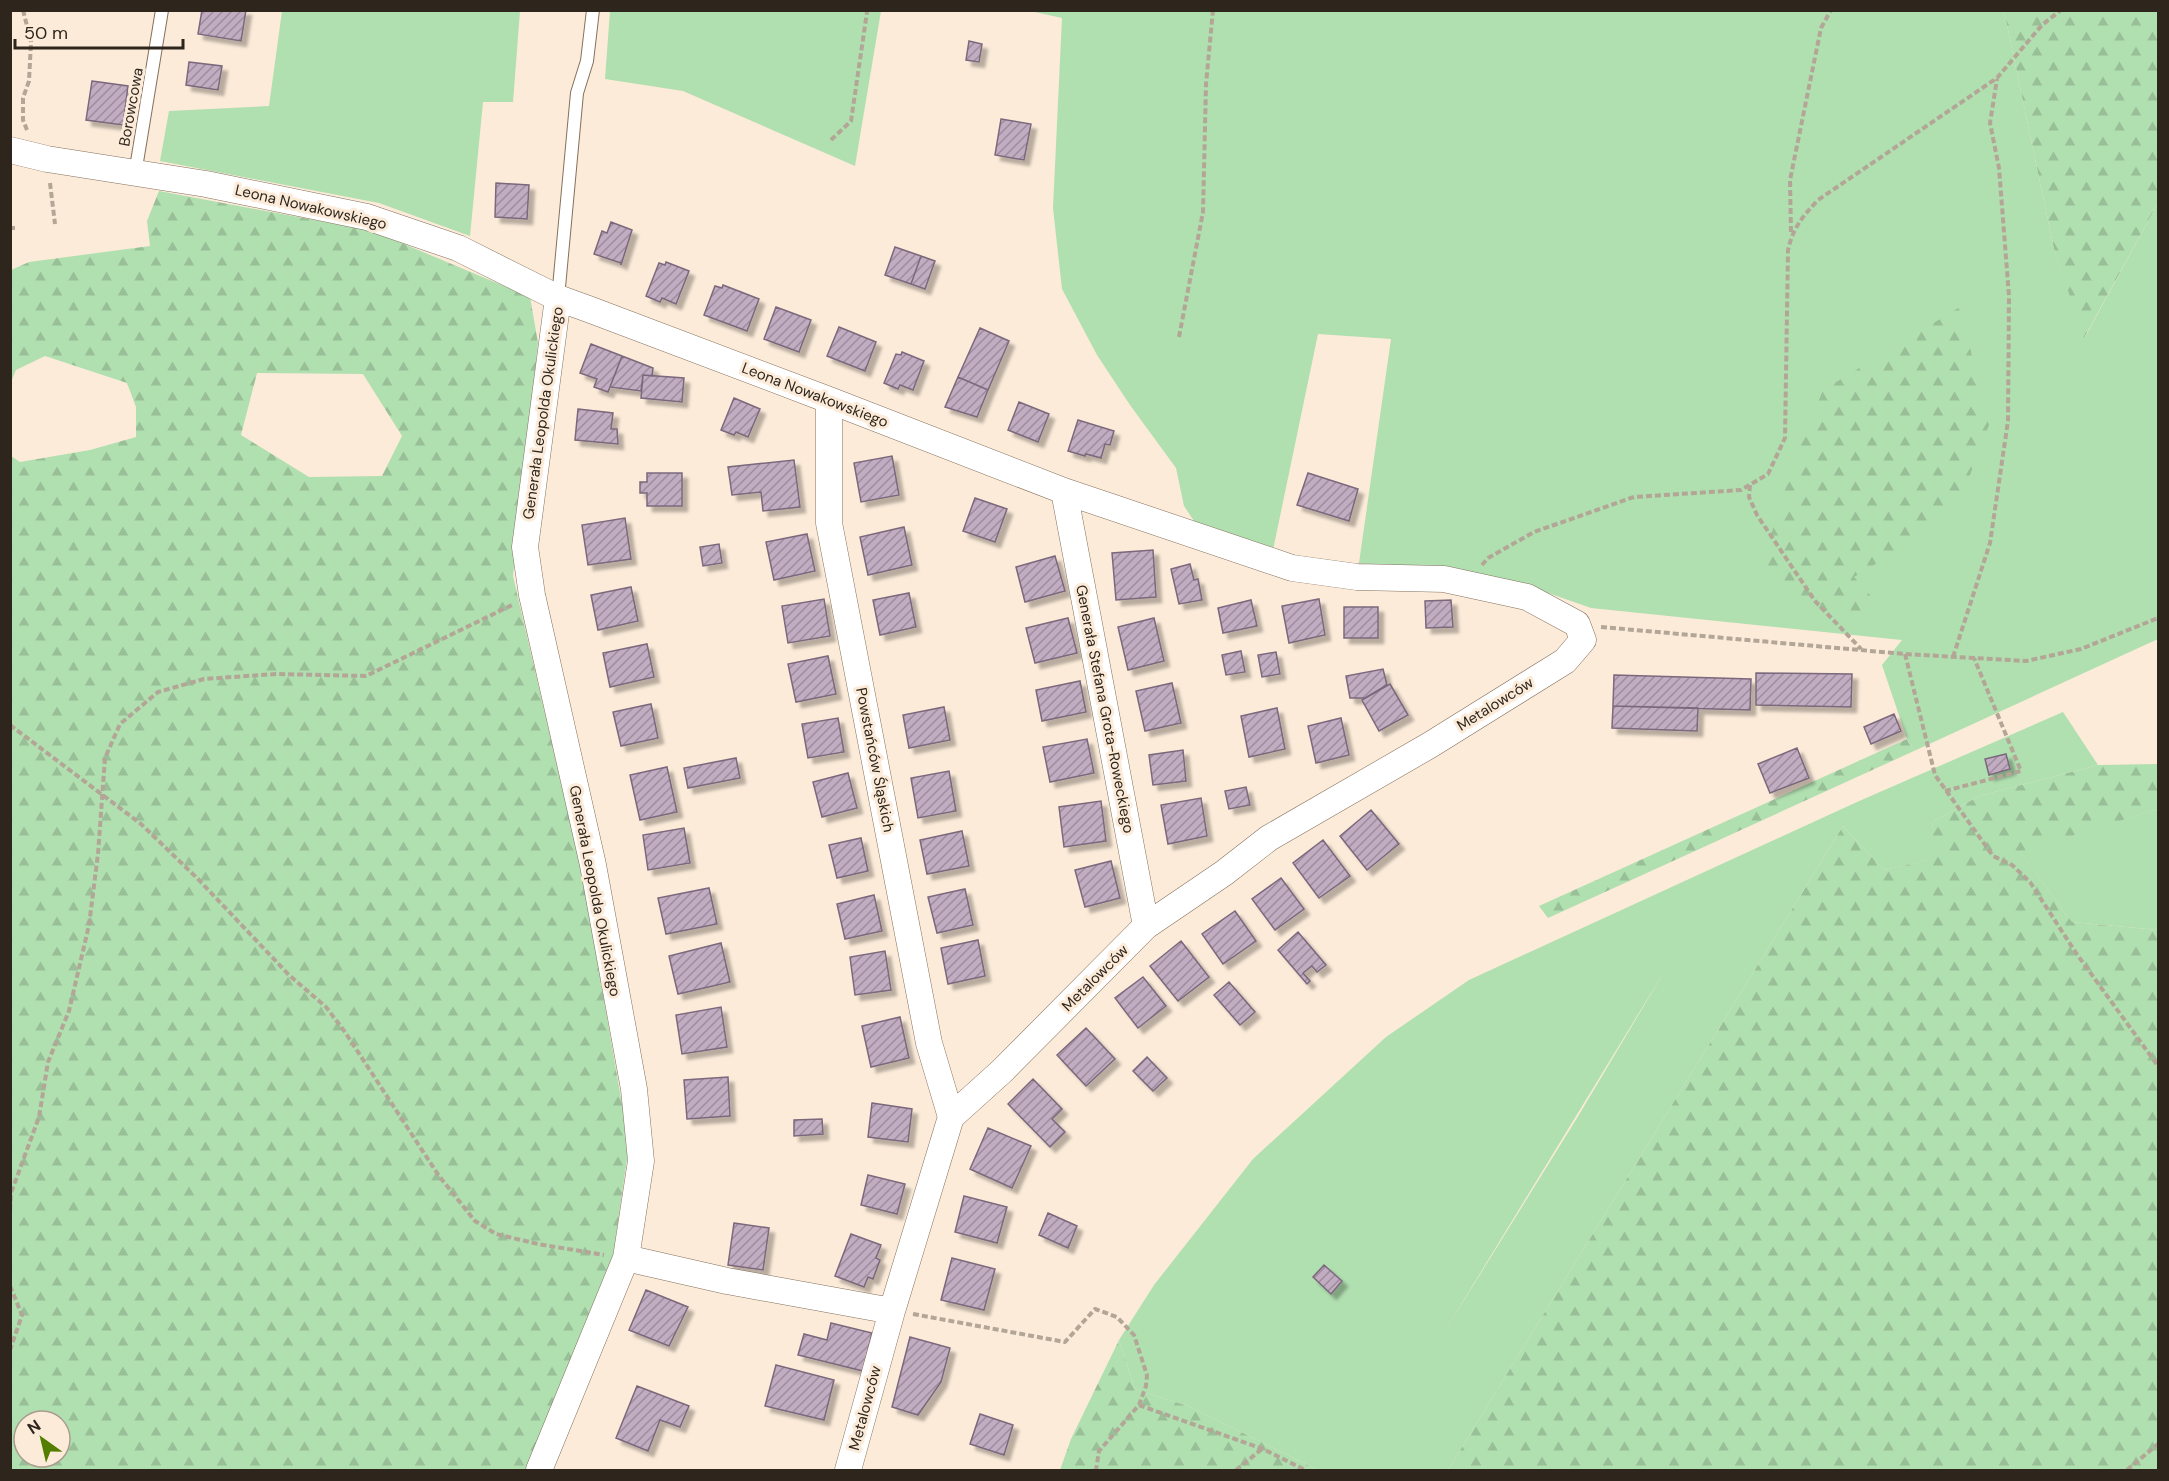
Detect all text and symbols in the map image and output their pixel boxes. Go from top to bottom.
scale bar [15,12,183,50]
text: 50 m [24,21,68,45]
street label: Borowcowa [114,66,148,148]
street label: Leona Nowakowskiego [233,180,389,234]
street label: Generała Leopolda Okulickiego [518,305,568,521]
street label: Leona Nowakowskiego [739,358,891,432]
street label: Generała Stefana Grota-Roweckiego [1071,583,1139,835]
street label: Metalowców [1453,672,1538,735]
street label: Powstańców Śląskich [851,686,899,834]
street label: Generała Leopolda Okulickiego [565,784,625,998]
street label: Metalowców [1057,940,1133,1016]
street label: Metalowców [844,1363,886,1452]
north arrow [12,1409,72,1469]
text: N [23,1415,45,1439]

